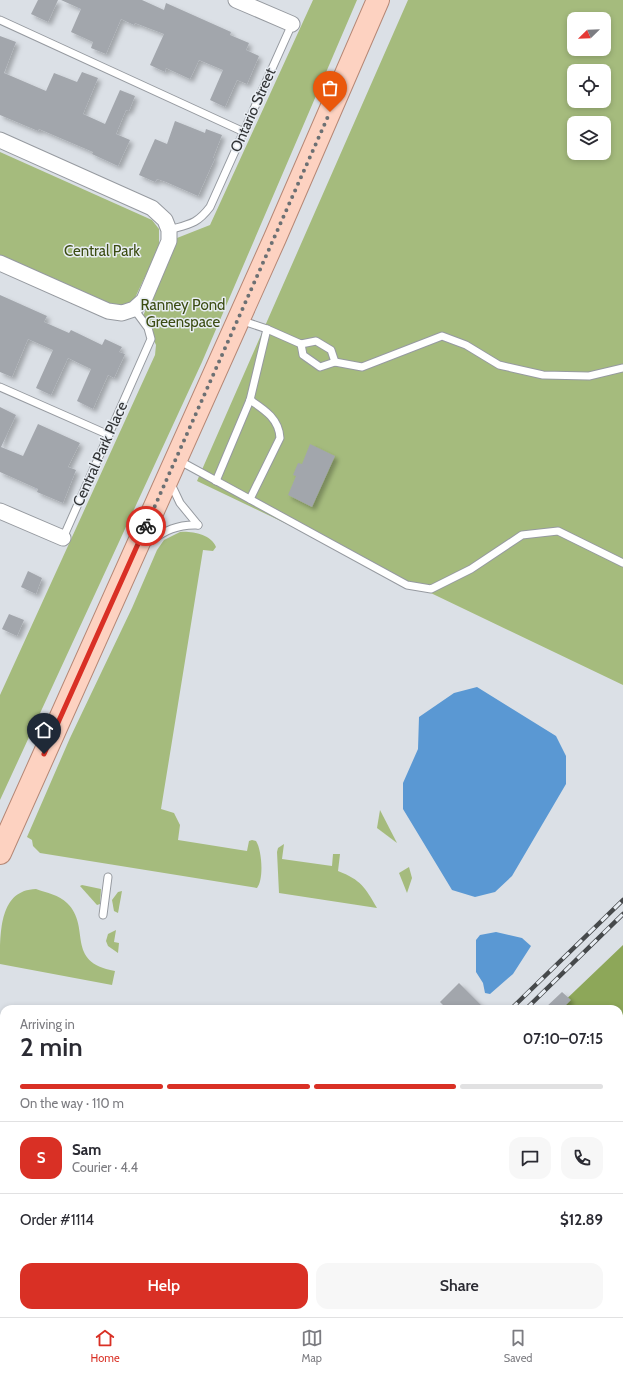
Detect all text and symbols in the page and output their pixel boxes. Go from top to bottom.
north arrow [567,12,611,56]
map controls [567,12,611,160]
button: locate [567,64,611,108]
street label: Ontario Street [226,65,280,155]
pin [313,71,347,112]
icon: bag [319,77,341,99]
button: layers [567,116,611,160]
park label: Central Park [64,242,140,260]
park label: Ranney Pond Greenspace [141,296,225,331]
street label: Central Park Place [69,399,131,509]
courier [126,506,166,546]
icon: bike [135,515,157,537]
pin [27,713,61,754]
icon: home [33,719,55,741]
text: Arriving in [20,1016,75,1032]
text: 07:10–07:15 [523,1030,603,1048]
text: 2 min [20,1031,83,1063]
text: On the way · 110 m [20,1095,124,1111]
button: chat [509,1137,551,1179]
button: phone [561,1137,603,1179]
text: Sam [72,1141,101,1159]
text: S [37,1149,45,1167]
text: Courier · 4.4 [72,1159,138,1175]
text: Order #1114 [20,1211,94,1229]
text: $12.89 [560,1211,603,1229]
button: Help [20,1263,308,1309]
button: Share [316,1263,603,1309]
tab: Home [91,1327,120,1365]
tab: Map [301,1327,323,1365]
tab: Saved [504,1327,532,1365]

